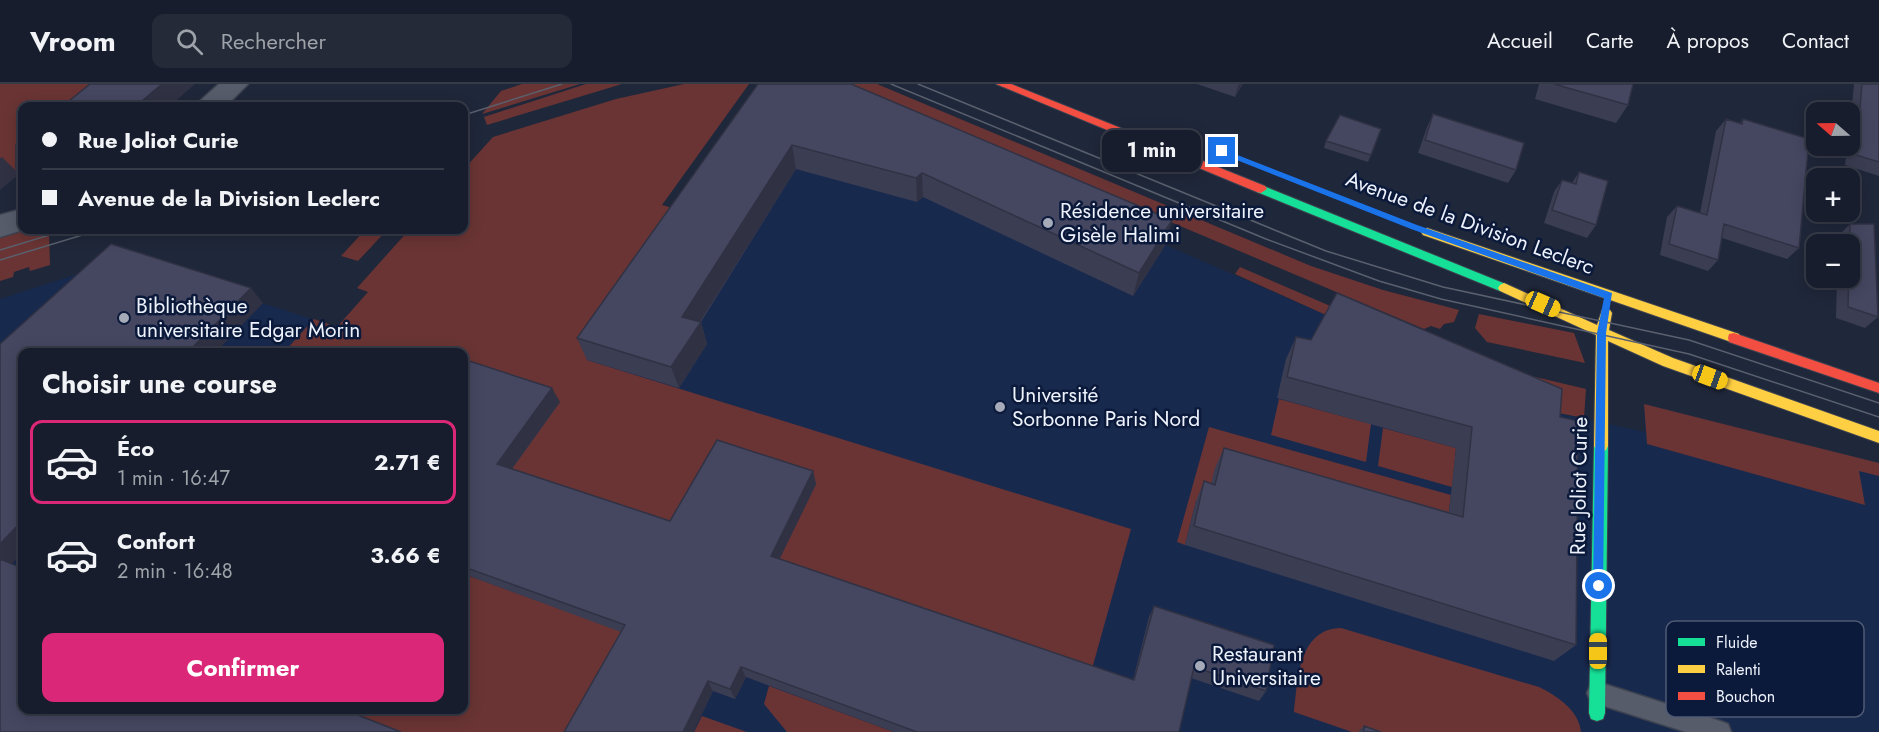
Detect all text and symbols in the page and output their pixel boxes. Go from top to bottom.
search box [152,14,572,68]
text: Vroom [30,21,116,62]
icon: search [173,25,206,58]
text: Rechercher [221,25,326,57]
text: Accueil [1487,26,1553,56]
text: Carte [1586,26,1634,56]
text: À propos [1667,26,1749,56]
text: Contact [1782,26,1849,56]
north arrow [1806,102,1860,156]
map controls [1806,102,1860,288]
text: Rue Joliot Curie [78,124,239,156]
callout: 1 min [1102,130,1201,172]
text: 1 min [1127,136,1176,165]
route end [1208,137,1235,164]
street label: Avenue de la Division Leclerc [1342,164,1598,282]
button: + [1806,168,1860,222]
text: Avenue de la Division Leclerc [78,182,380,214]
place label: Résidence universitaire Gisèle Halimi [1060,196,1264,250]
marker: Résidence universitaire Gisèle Halimi [1041,216,1055,230]
button: − [1806,234,1860,288]
car [1523,288,1563,320]
place label: Bibliothèque universitaire Edgar Morin [136,291,360,345]
marker: Bibliothèque universitaire Edgar Morin [117,311,131,325]
car [1690,362,1730,392]
text: Choisir une course [42,364,277,403]
place label: Université Sorbonne Paris Nord [1012,380,1200,434]
marker: Université Sorbonne Paris Nord [993,400,1007,414]
street label: Rue Joliot Curie [1563,416,1595,555]
text: Éco [117,432,154,464]
icon: car [45,435,99,489]
text: 2.71 € [374,446,441,478]
text: 1 min · 16:47 [117,464,230,493]
text: Confort [117,525,195,557]
icon: car [45,528,99,582]
text: 3.66 € [370,539,441,571]
text: 2 min · 16:48 [117,557,233,586]
route start [1585,572,1612,599]
legend [1666,621,1864,717]
text: Fluide [1716,631,1758,654]
button: Confirmer [42,633,444,702]
car [1589,633,1607,669]
place label: Restaurant Universitaire [1212,639,1321,693]
text: Ralenti [1716,658,1761,681]
marker: Restaurant Universitaire [1193,659,1207,673]
text: Bouchon [1716,685,1775,708]

